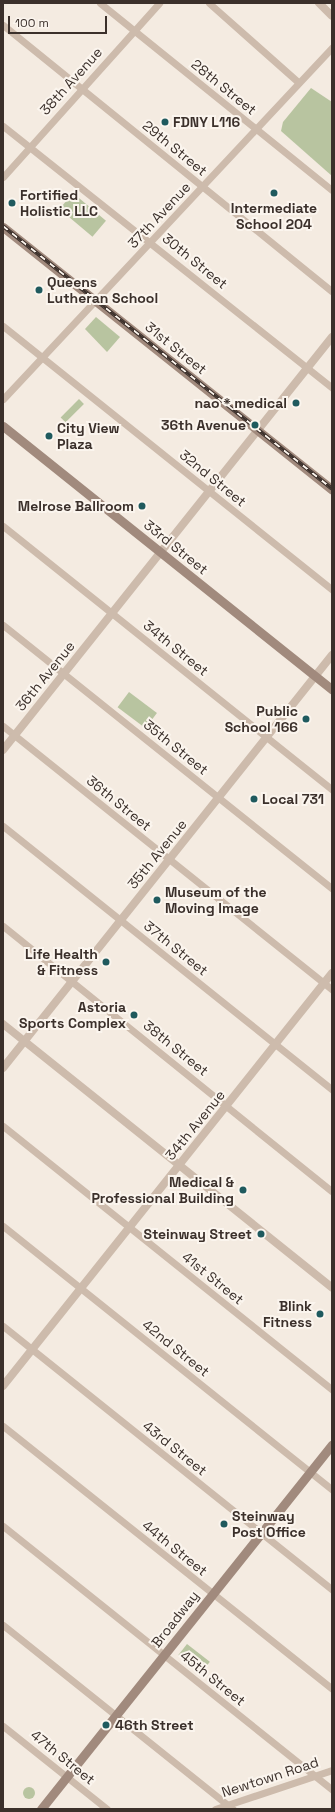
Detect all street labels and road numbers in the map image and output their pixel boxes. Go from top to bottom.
street label: 38th Avenue [36,44,106,118]
street label: 28th Street [188,56,260,118]
street label: 29th Street [139,117,211,179]
street label: 37th Avenue [124,178,194,252]
street label: 30th Street [159,230,231,292]
street label: 31st Street [142,318,210,378]
street label: 32nd Street [176,446,250,510]
street label: 33rd Street [141,516,211,578]
street label: 34th Street [140,617,212,679]
street label: 36th Avenue [12,638,78,714]
street label: 35th Street [140,716,212,778]
street label: 36th Street [83,772,155,834]
street label: 35th Avenue [124,816,190,892]
street label: 37th Street [140,917,212,979]
street label: 38th Street [140,1017,212,1079]
street label: 34th Avenue [162,1087,228,1163]
street label: 41st Street [179,1248,247,1308]
street label: 42nd Street [139,1316,213,1380]
street label: 43rd Street [140,1417,210,1479]
street label: 44th Street [139,1517,211,1579]
street label: Broadway [148,1587,202,1651]
street label: 45th Street [177,1647,249,1709]
street label: 47th Street [28,1726,98,1788]
street label: Newtown Road [219,1753,321,1801]

